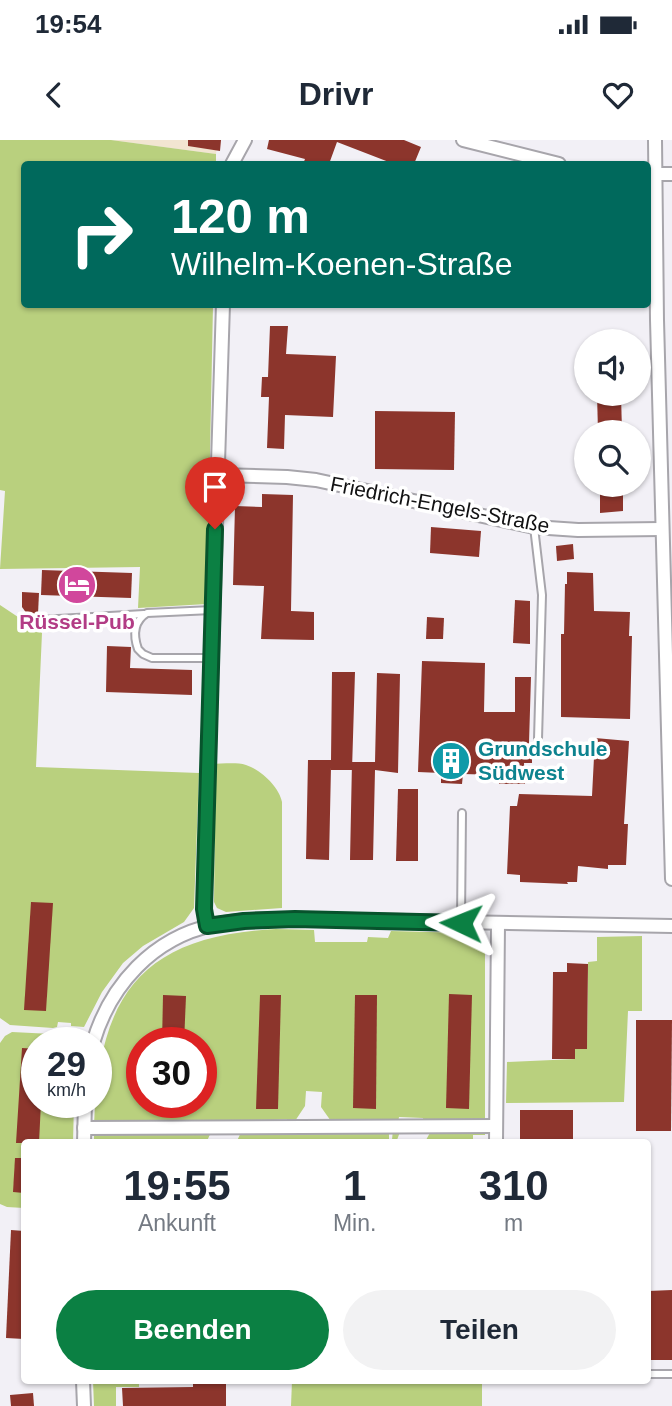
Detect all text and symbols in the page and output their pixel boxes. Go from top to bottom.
text: 19:54 [35,9,102,39]
icon: back [35,76,73,114]
text: Drivr [299,76,373,112]
icon: heart [599,76,637,114]
icon: right [56,189,147,280]
text: 120 m [171,189,310,243]
text: Wilhelm-Koenen-Straße [171,246,512,282]
map controls [574,329,651,497]
button: sound [574,329,651,406]
button: search [574,420,651,497]
pin [185,457,245,529]
icon: arrive [196,468,234,506]
street label: Friedrich-Engels-Straße [328,472,552,537]
hotel icon: Rüssel-Pub [56,564,98,606]
place label: Rüssel-Pub [19,610,135,633]
place label: Grundschule Südwest [478,737,608,784]
building icon: Grundschule Südwest [430,740,472,782]
position arrow [424,886,498,960]
speed limit sign: 30 [126,1027,217,1118]
text: 29 [47,1044,86,1083]
text: km/h [47,1080,86,1100]
text: 19:55 [123,1162,231,1209]
text: 1 [343,1162,366,1209]
text: 310 [479,1162,549,1209]
text: Ankunft [138,1210,216,1236]
text: Min. [333,1210,376,1236]
text: m [504,1210,523,1236]
button: Beenden [56,1290,329,1370]
button: Teilen [343,1290,616,1370]

